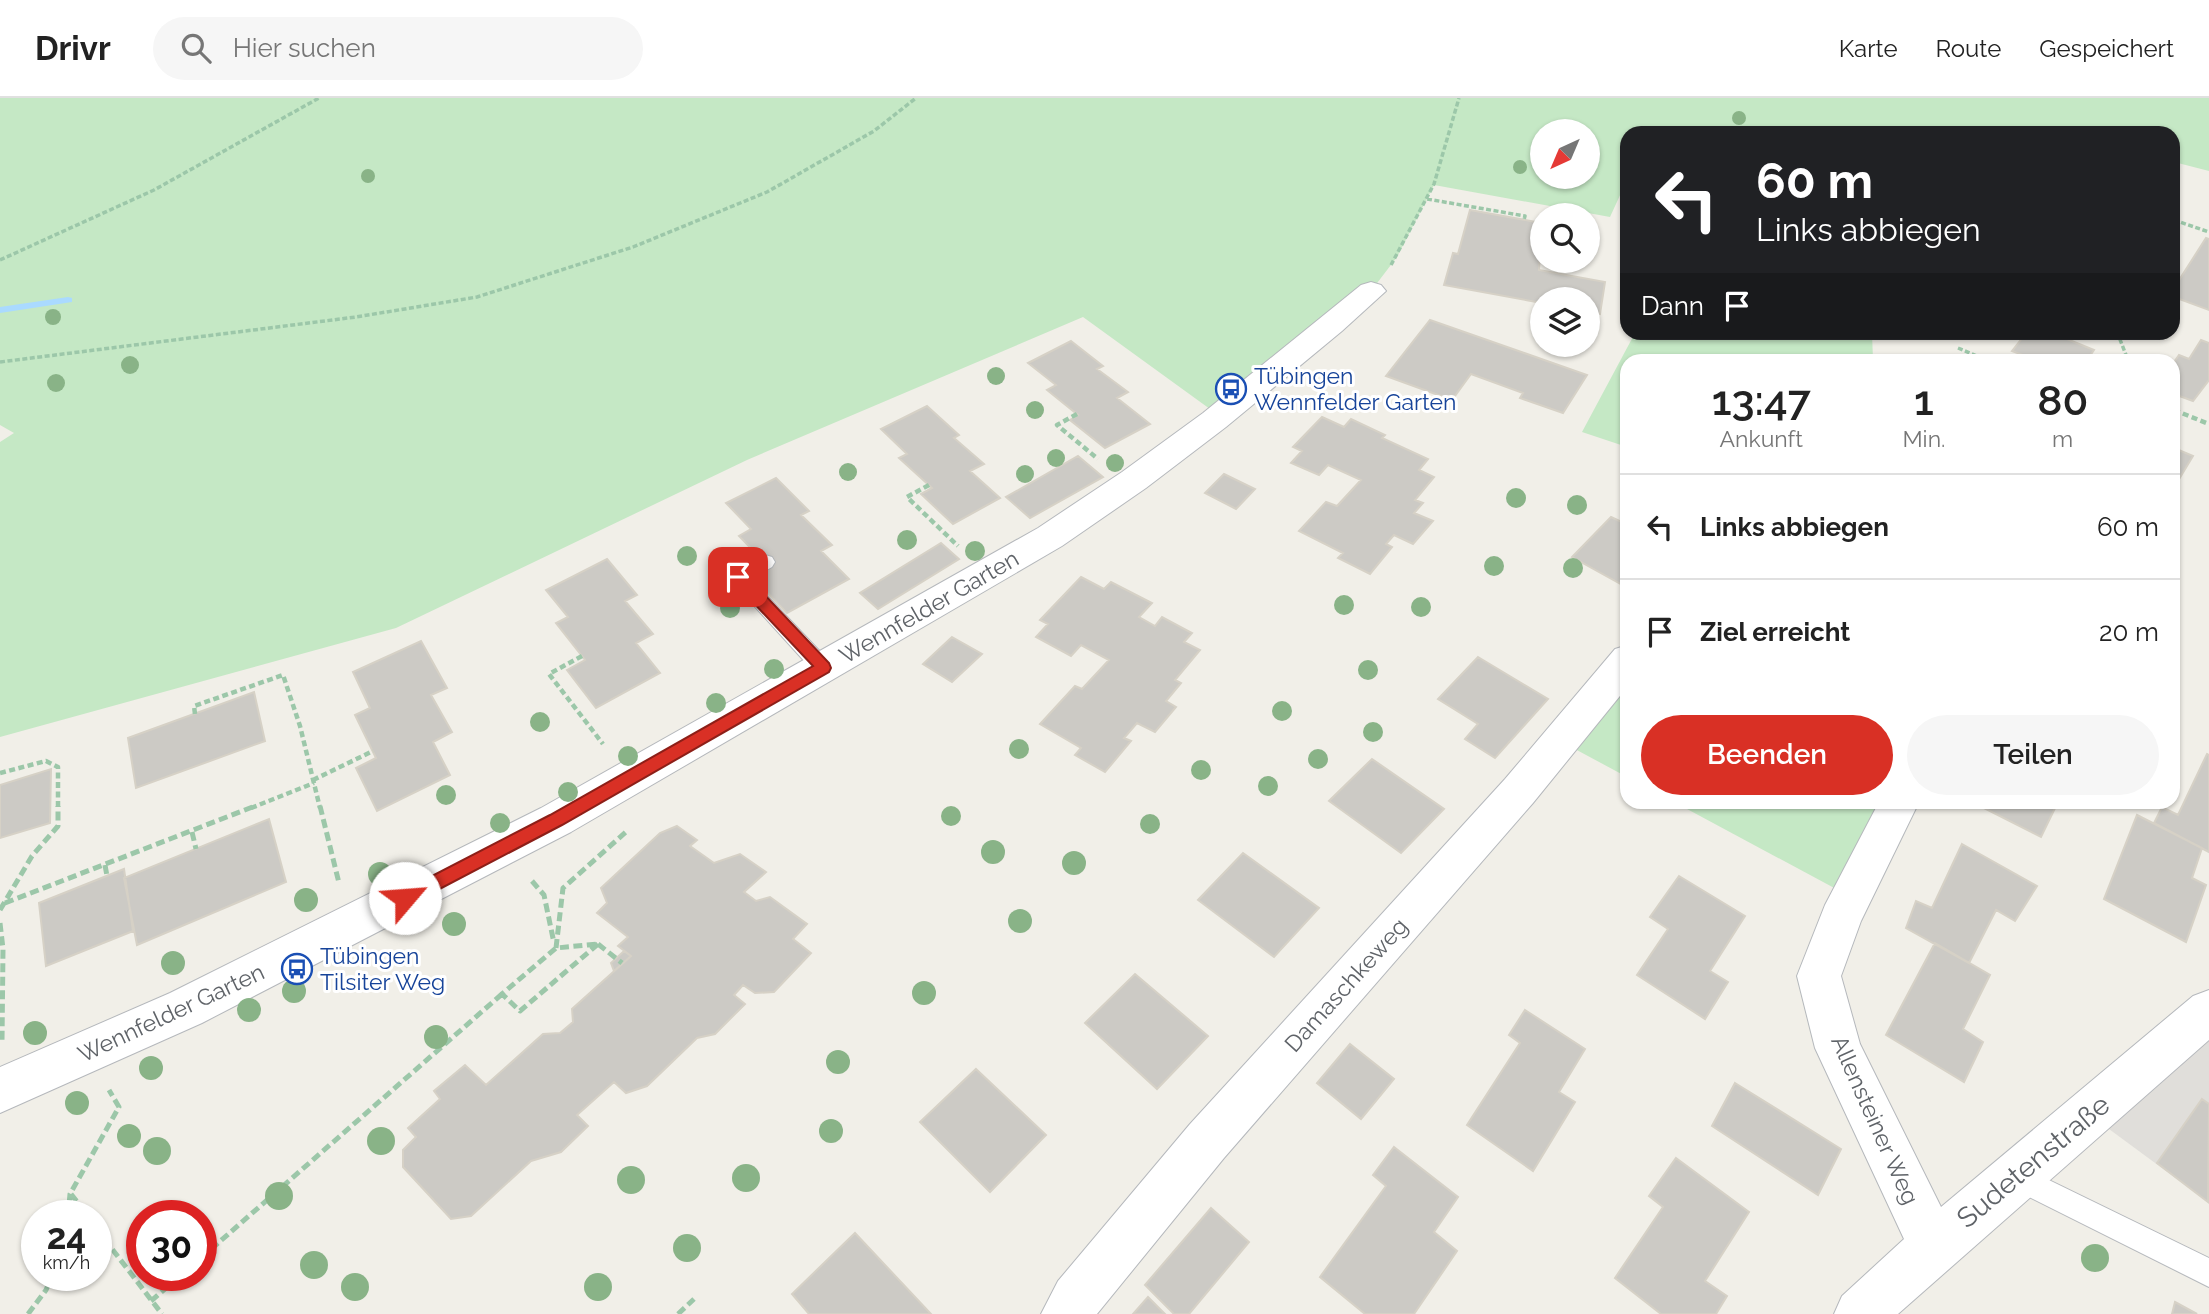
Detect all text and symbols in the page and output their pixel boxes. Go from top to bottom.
search box [153,17,643,80]
text: Drivr [35,29,111,68]
icon: search [177,29,215,67]
text: Hier suchen [233,33,376,63]
text: Karte [1839,34,1898,63]
text: Route [1936,34,2001,63]
text: Gespeichert [2039,34,2174,63]
north arrow [1530,119,1600,189]
map controls [1530,119,1600,357]
text: 60 m [1756,152,1873,209]
icon: left [1641,154,1732,245]
button: search [1530,203,1600,273]
text: Links abbiegen [1756,211,1981,248]
button: layers [1530,287,1600,357]
icon: arrive [1718,287,1756,325]
text: Dann [1641,291,1704,321]
place label: Tübingen Wennfelder Garten [1254,362,1456,415]
bus stop icon: Tübingen Wennfelder Garten [1214,372,1248,406]
text: 13:47 [1712,376,1811,425]
text: 1 [1914,376,1934,425]
text: 80 [2037,376,2088,425]
text: Ankunft [1720,425,1803,452]
text: Min. [1902,425,1945,452]
text: m [2052,425,2073,452]
icon: left [1641,508,1679,546]
text: Links abbiegen [1700,512,1889,542]
text: 60 m [2097,512,2159,542]
street label: Wennfelder Garten [834,544,1023,669]
pin [708,547,768,607]
icon: arrive [719,558,757,596]
icon: arrive [1641,613,1679,651]
text: Ziel erreicht [1700,617,1850,647]
text: 20 m [2099,617,2159,647]
button: Beenden [1641,715,1893,795]
button: Teilen [1907,715,2159,795]
position arrow [368,861,442,935]
street label: Damaschkeweg [1279,912,1413,1057]
place label: Tübingen Tilsiter Weg [320,942,445,995]
bus stop icon: Tübingen Tilsiter Weg [280,952,314,986]
street label: Wennfelder Garten [73,958,268,1068]
street label: Allensteiner Weg [1826,1031,1925,1208]
street label: Sudetenstraße [1950,1088,2116,1235]
speed limit sign: 30 [126,1200,217,1291]
text: 24 [47,1216,86,1257]
text: km/h [43,1252,90,1273]

